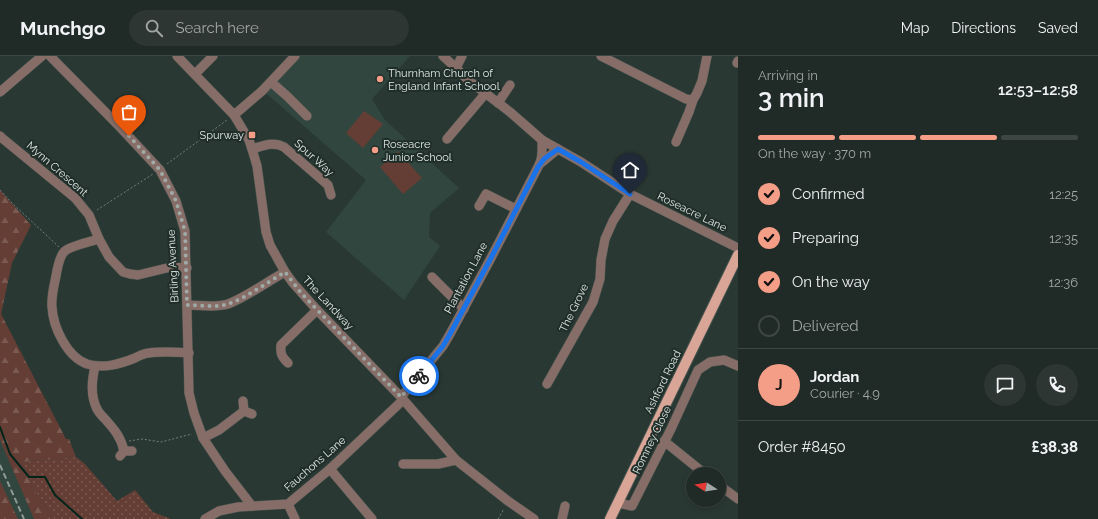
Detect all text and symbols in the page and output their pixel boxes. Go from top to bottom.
search box [129,10,409,46]
text: Munchgo [20,17,105,39]
icon: search [143,17,165,39]
text: Search here [175,19,259,37]
text: Map [901,20,929,36]
text: Directions [951,20,1016,36]
text: Saved [1038,20,1078,36]
place label: Thurnham Church of England Infant School [388,67,500,93]
text: Arriving in [758,68,818,83]
marker: Thurnham Church of England Infant School [375,74,385,84]
text: 12:53–12:58 [998,81,1078,99]
text: 3 min [758,83,825,113]
pin [112,95,146,136]
icon: bag [118,101,140,123]
place label: Spurway [200,129,244,142]
marker: Spurway [247,130,257,140]
street label: Spur Way [292,137,336,179]
place label: Roseacre Junior School [383,138,452,164]
street label: Mynn Crescent [24,139,90,199]
marker: Roseacre Junior School [370,145,380,155]
text: On the way · 370 m [758,146,871,161]
pin [613,153,647,194]
icon: home [619,159,641,181]
icon: check [758,183,780,205]
text: Confirmed [792,185,865,203]
text: 12:25 [1049,187,1078,202]
street label: Roseacre Lane [655,190,729,235]
icon: check [758,227,780,249]
street label: Birling Avenue [165,229,181,303]
text: Preparing [792,229,859,247]
text: 12:35 [1049,231,1078,246]
street label: Plantation Lane [442,240,491,316]
icon: check [758,271,780,293]
street label: The Landway [300,273,356,333]
text: On the way [792,273,870,291]
text: 12:36 [1048,275,1078,290]
street label: The Grove [557,281,592,334]
text: Delivered [792,317,859,335]
street label: Ashford Road [642,348,684,416]
courier [399,356,439,396]
button: chat [984,364,1026,406]
button: phone [1036,364,1078,406]
icon: bike [408,365,430,387]
text: Jordan [810,368,859,386]
text: J [775,376,783,394]
text: Courier · 4.9 [810,386,880,401]
street label: Romney Close [630,404,674,476]
street label: Fauchons Lane [282,433,349,494]
text: Order #8450 [758,438,846,456]
text: £38.38 [1032,438,1078,456]
north arrow [686,467,726,507]
map controls [686,467,726,507]

